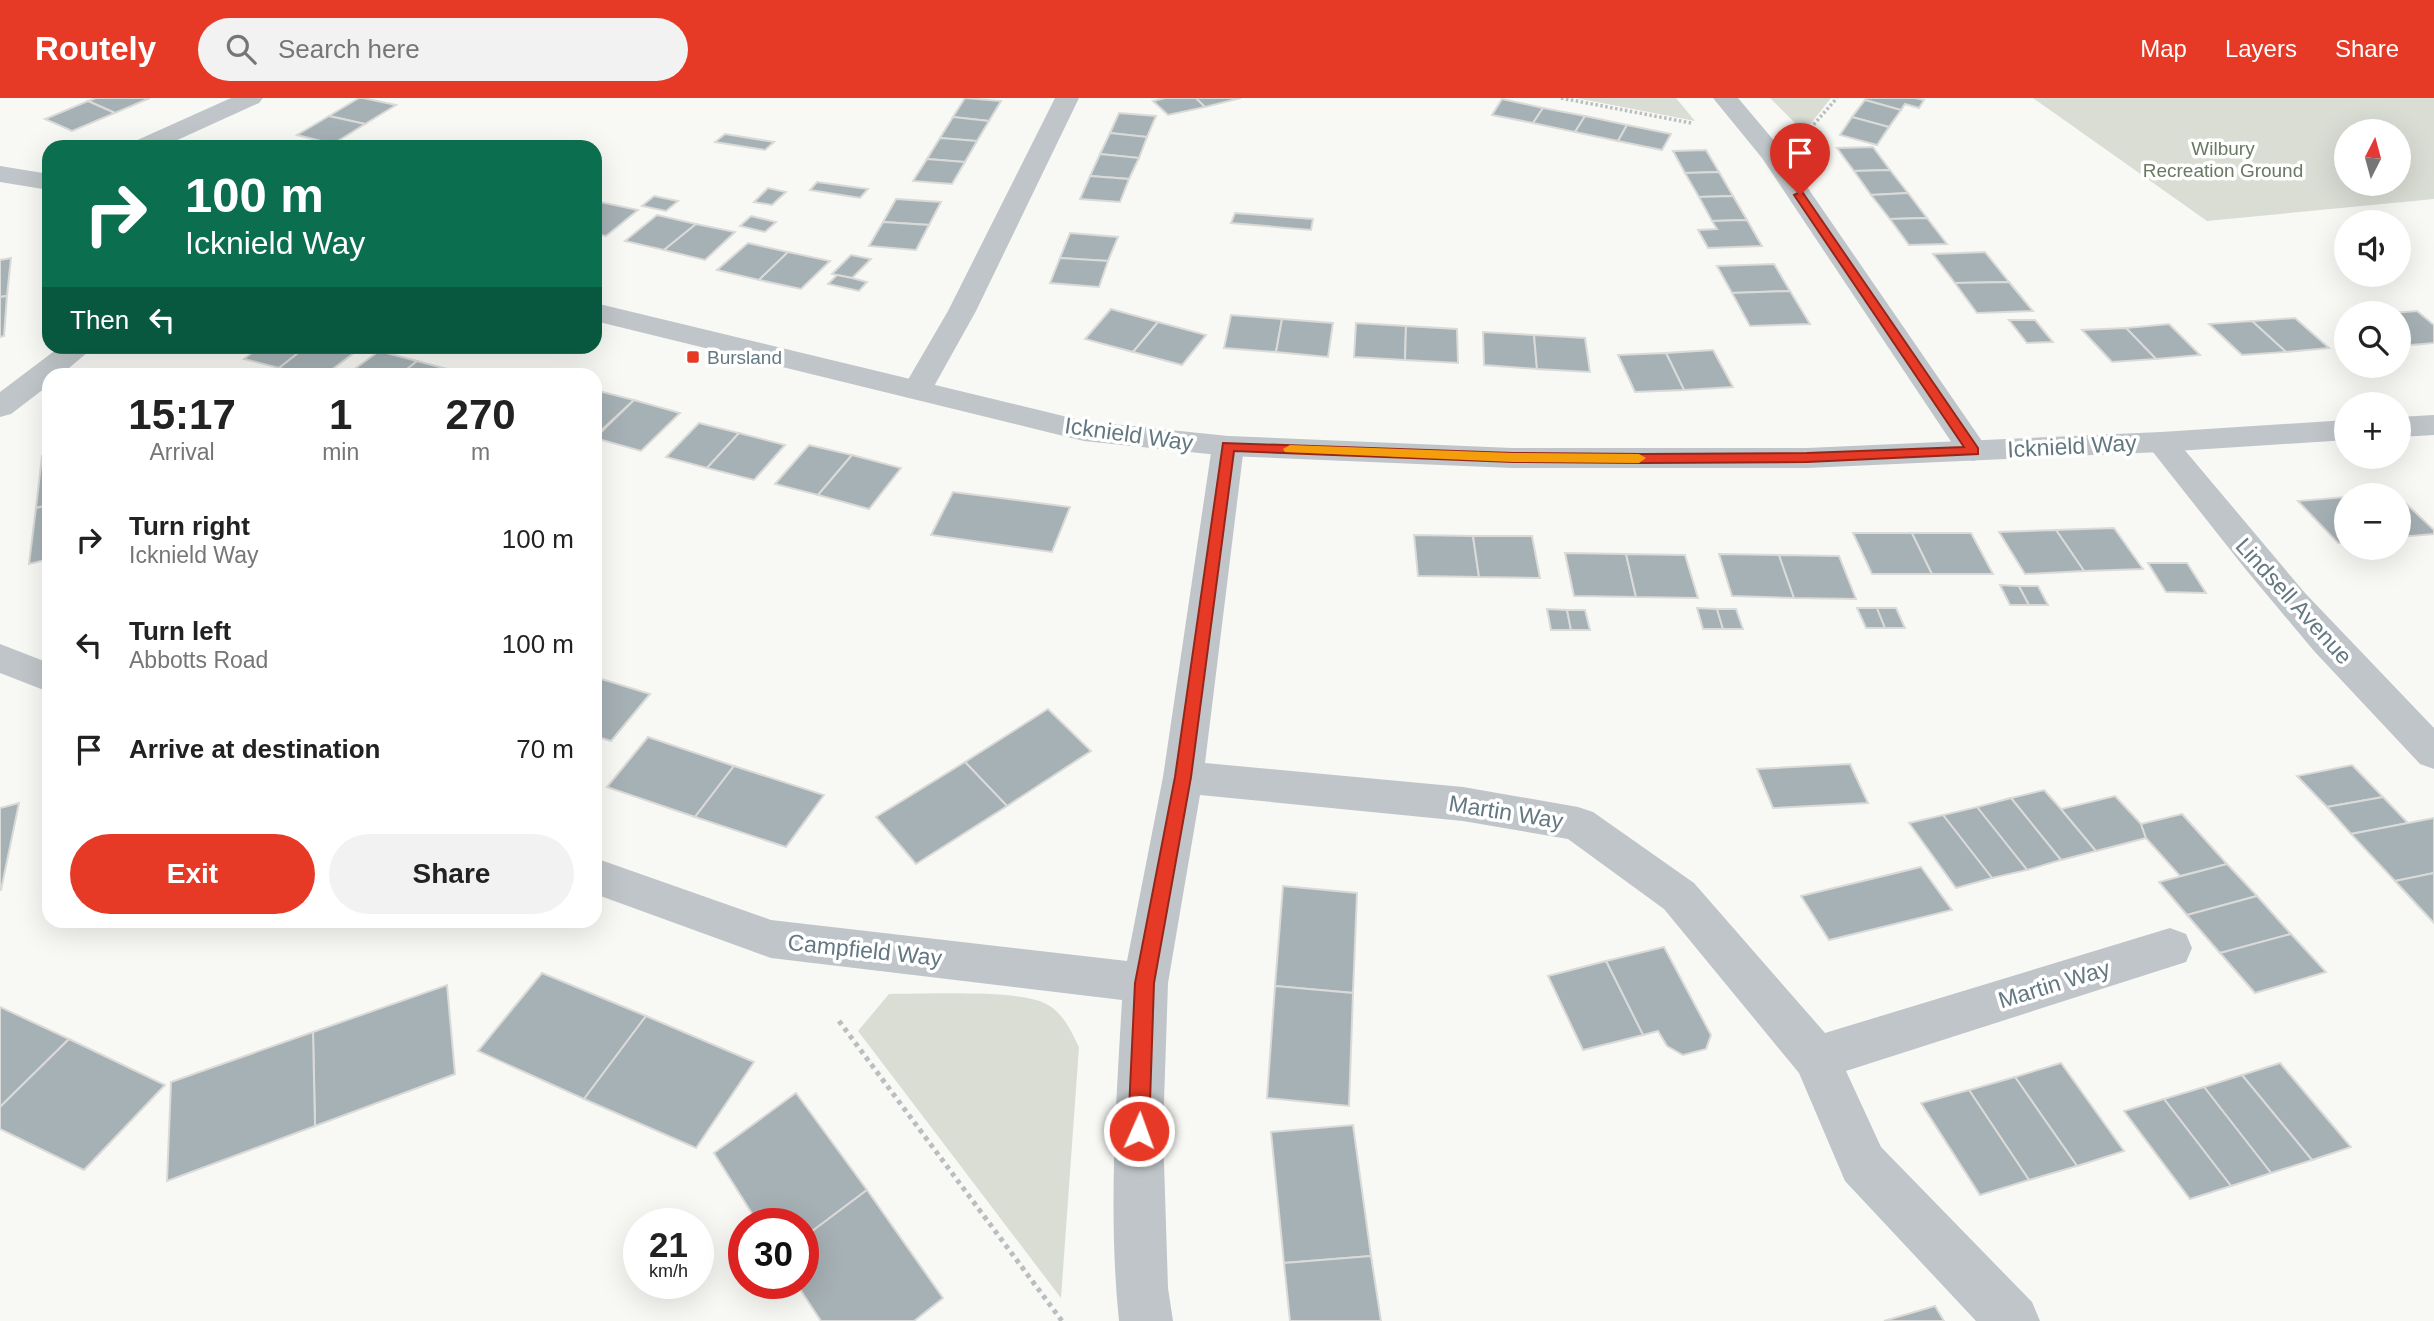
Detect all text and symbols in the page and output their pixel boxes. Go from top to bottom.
search box [198,18,688,81]
text: Routely [35,30,156,67]
icon: search [222,30,260,68]
text: Search here [278,34,420,64]
text: Map [2140,35,2187,62]
text: Layers [2225,35,2297,62]
text: Share [2335,35,2399,62]
north arrow [2334,119,2412,196]
map controls [2334,119,2411,560]
pin [1770,123,1830,195]
icon: arrive [1781,134,1819,172]
park label: Wilbury Recreation Ground [2143,138,2303,181]
icon: right [70,168,161,259]
text: 100 m [185,168,324,222]
button: sound [2334,210,2411,287]
text: Icknield Way [185,225,365,261]
icon: left [143,301,181,339]
button: search [2334,301,2411,378]
text: Then [70,305,129,335]
place label: Bursland [707,347,782,368]
marker: Bursland [685,349,701,365]
text: 15:17 [128,391,236,438]
text: 1 [329,391,352,438]
text: 270 [446,391,516,438]
button: + [2334,392,2411,469]
street label: Icknield Way [1063,412,1195,456]
street label: Icknield Way [2007,430,2138,462]
text: Arrival [149,439,215,465]
text: min [322,439,359,465]
text: m [471,439,490,465]
button: − [2334,483,2411,560]
text: Turn right [129,511,250,541]
icon: right [70,521,108,559]
text: 100 m [502,524,574,554]
street label: Lindsell Avenue [2231,533,2357,669]
text: Icknield Way [129,542,259,568]
text: Turn left [129,616,231,646]
icon: left [70,626,108,664]
text: 100 m [502,629,574,659]
text: Abbotts Road [129,647,268,673]
icon: arrive [70,731,108,769]
text: Arrive at destination [129,734,380,764]
text: 70 m [516,734,574,764]
street label: Martin Way [1447,790,1566,834]
button: Exit [70,834,315,914]
button: Share [329,834,574,914]
street label: Campfield Way [787,929,944,971]
street label: Martin Way [1995,955,2113,1013]
position arrow [1102,1094,1176,1168]
speed limit sign: 30 [728,1208,819,1299]
text: 21 [649,1225,688,1264]
text: km/h [649,1261,688,1281]

